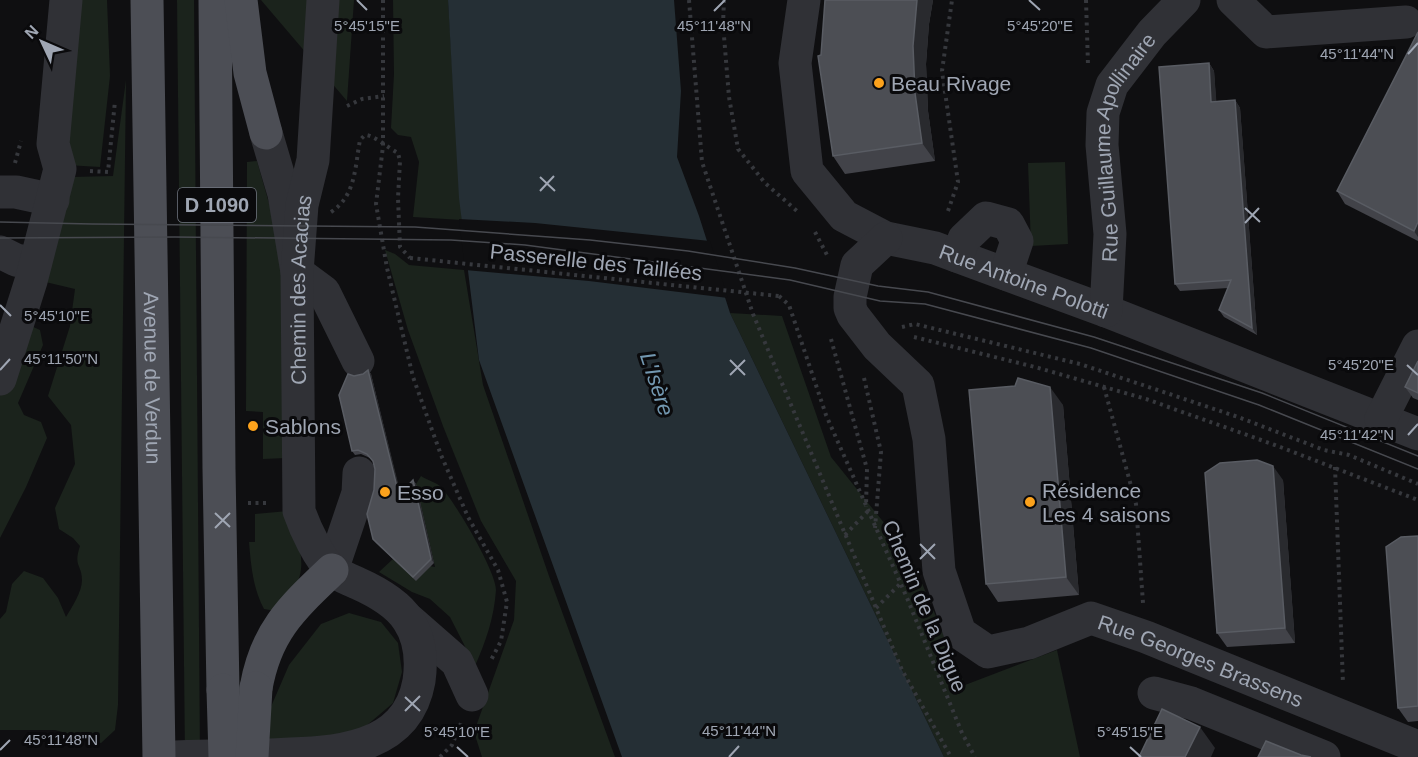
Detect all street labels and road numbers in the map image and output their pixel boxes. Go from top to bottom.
street label: Rue Guillaume Apollinaire [1090,28,1160,263]
road number: D 1090 [178,188,256,222]
street label: Chemin des Acacias [285,192,316,385]
street label: Passerelle des Taillées [489,239,703,285]
street label: Rue Antoine Polotti [936,239,1112,323]
street label: Avenue de Verdun [140,291,166,464]
street label: Chemin de la Digue [878,517,972,695]
street label: Rue Georges Brassens [1095,610,1307,711]

